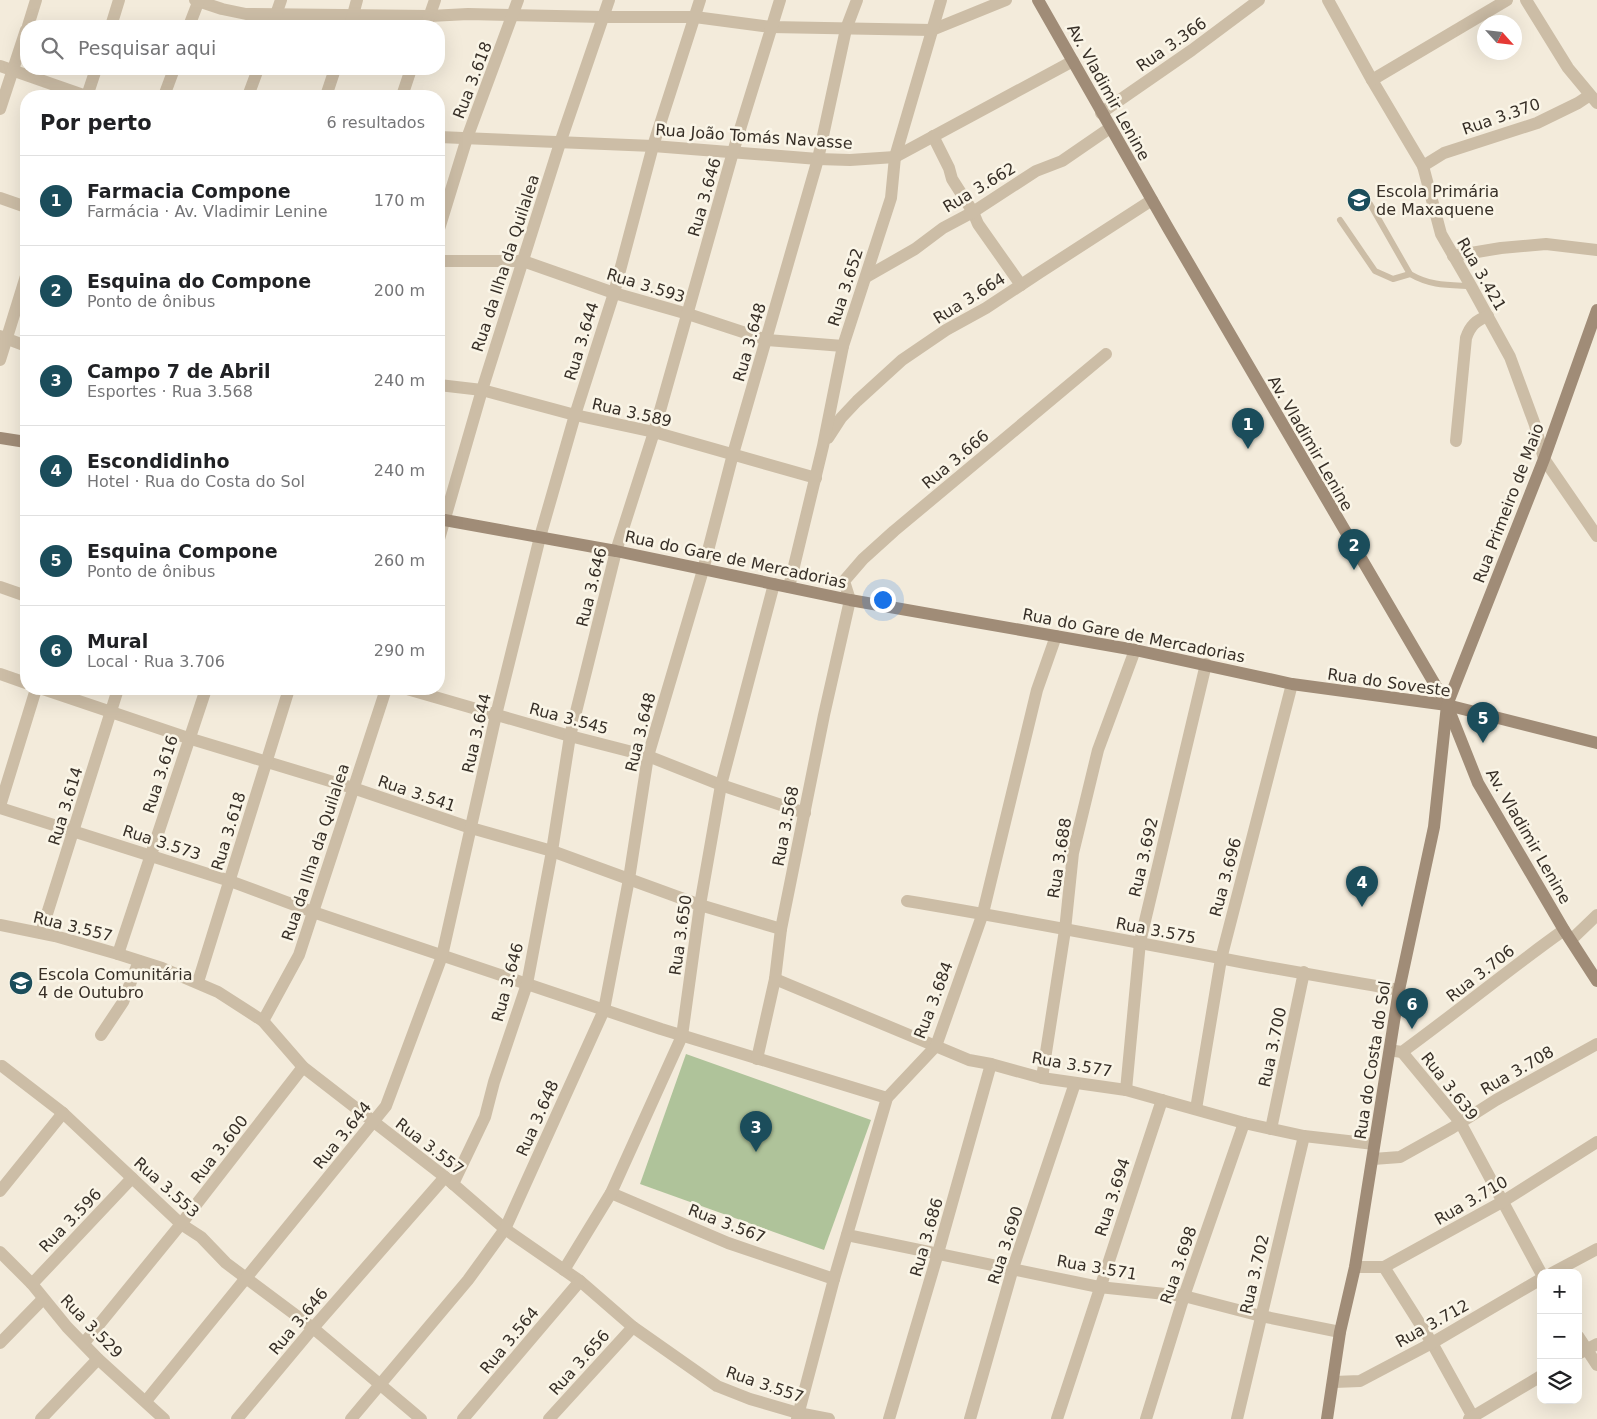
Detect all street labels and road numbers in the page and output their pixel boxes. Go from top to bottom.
street label: Rua 3.366 [1133,13,1210,75]
street label: Av. Vladimir Lenine [1063,21,1154,164]
street label: Rua 3.618 [449,39,496,122]
street label: Rua 3.370 [1460,94,1543,139]
street label: Rua João Tomás Navasse [655,120,853,153]
street label: Rua 3.646 [684,155,725,239]
street label: Rua 3.662 [940,158,1019,216]
street label: Rua da Ilha da Quilalea [468,172,543,354]
street label: Rua 3.421 [1453,234,1510,314]
street label: Rua 3.652 [824,246,867,329]
street label: Rua 3.593 [604,265,687,306]
street label: Rua 3.664 [930,269,1009,328]
street label: Rua 3.644 [561,300,602,383]
street label: Rua 3.648 [729,300,770,384]
street label: Av. Vladimir Lenine [1264,372,1357,514]
street label: Rua 3.589 [590,394,674,431]
street label: Rua Primeiro de Maio [1469,421,1548,586]
street label: Rua 3.666 [918,426,993,493]
street label: Rua do Gare de Mercadorias [623,527,849,592]
street label: Rua 3.646 [572,545,611,629]
street label: Rua do Gare de Mercadorias [1021,605,1247,666]
street label: Rua do Soveste [1326,664,1452,701]
street label: Rua 3.648 [621,690,660,774]
street label: Rua 3.644 [458,691,495,775]
street label: Rua 3.545 [527,699,611,738]
street label: Rua 3.616 [139,733,182,816]
street label: Rua da Ilha da Quilalea [278,761,353,943]
street label: Rua 3.614 [45,765,86,848]
street label: Av. Vladimir Lenine [1482,765,1575,907]
street label: Rua 3.541 [375,771,458,816]
street label: Rua 3.568 [768,784,803,868]
street label: Rua 3.618 [208,790,249,873]
street label: Rua 3.692 [1125,815,1162,899]
street label: Rua 3.688 [1044,816,1075,900]
street label: Rua 3.573 [120,821,203,864]
street label: Rua 3.696 [1206,835,1245,919]
street label: Rua 3.650 [665,894,696,977]
street label: Rua 3.557 [31,907,115,946]
street label: Rua 3.575 [1114,913,1198,948]
street label: Rua 3.646 [488,940,527,1024]
street label: Rua 3.706 [1442,941,1518,1006]
street label: Rua 3.684 [910,959,957,1042]
street label: Rua do Costa do Sol [1351,979,1394,1141]
street label: Rua 3.700 [1255,1005,1290,1089]
street label: Rua 3.708 [1477,1042,1557,1099]
street label: Rua 3.577 [1030,1048,1114,1081]
street label: Rua 3.639 [1417,1048,1482,1124]
street label: Rua 3.648 [512,1077,563,1159]
street label: Rua 3.644 [309,1098,375,1173]
street label: Rua 3.600 [187,1111,252,1187]
street label: Rua 3.557 [392,1114,468,1179]
street label: Rua 3.553 [130,1153,203,1222]
street label: Rua 3.694 [1091,1156,1134,1239]
street label: Rua 3.710 [1431,1172,1511,1229]
street label: Rua 3.596 [35,1185,105,1256]
street label: Rua 3.686 [906,1195,947,1279]
street label: Rua 3.567 [685,1200,768,1247]
street label: Rua 3.690 [984,1204,1027,1287]
street label: Rua 3.698 [1156,1224,1201,1307]
street label: Rua 3.702 [1236,1232,1273,1316]
street label: Rua 3.571 [1055,1251,1139,1284]
street label: Rua 3.646 [265,1284,332,1359]
street label: Rua 3.529 [57,1291,127,1362]
street label: Rua 3.712 [1392,1295,1472,1351]
street label: Rua 3.564 [476,1303,543,1378]
street label: Rua 3.656 [545,1326,614,1399]
street label: Rua 3.557 [723,1362,806,1407]

